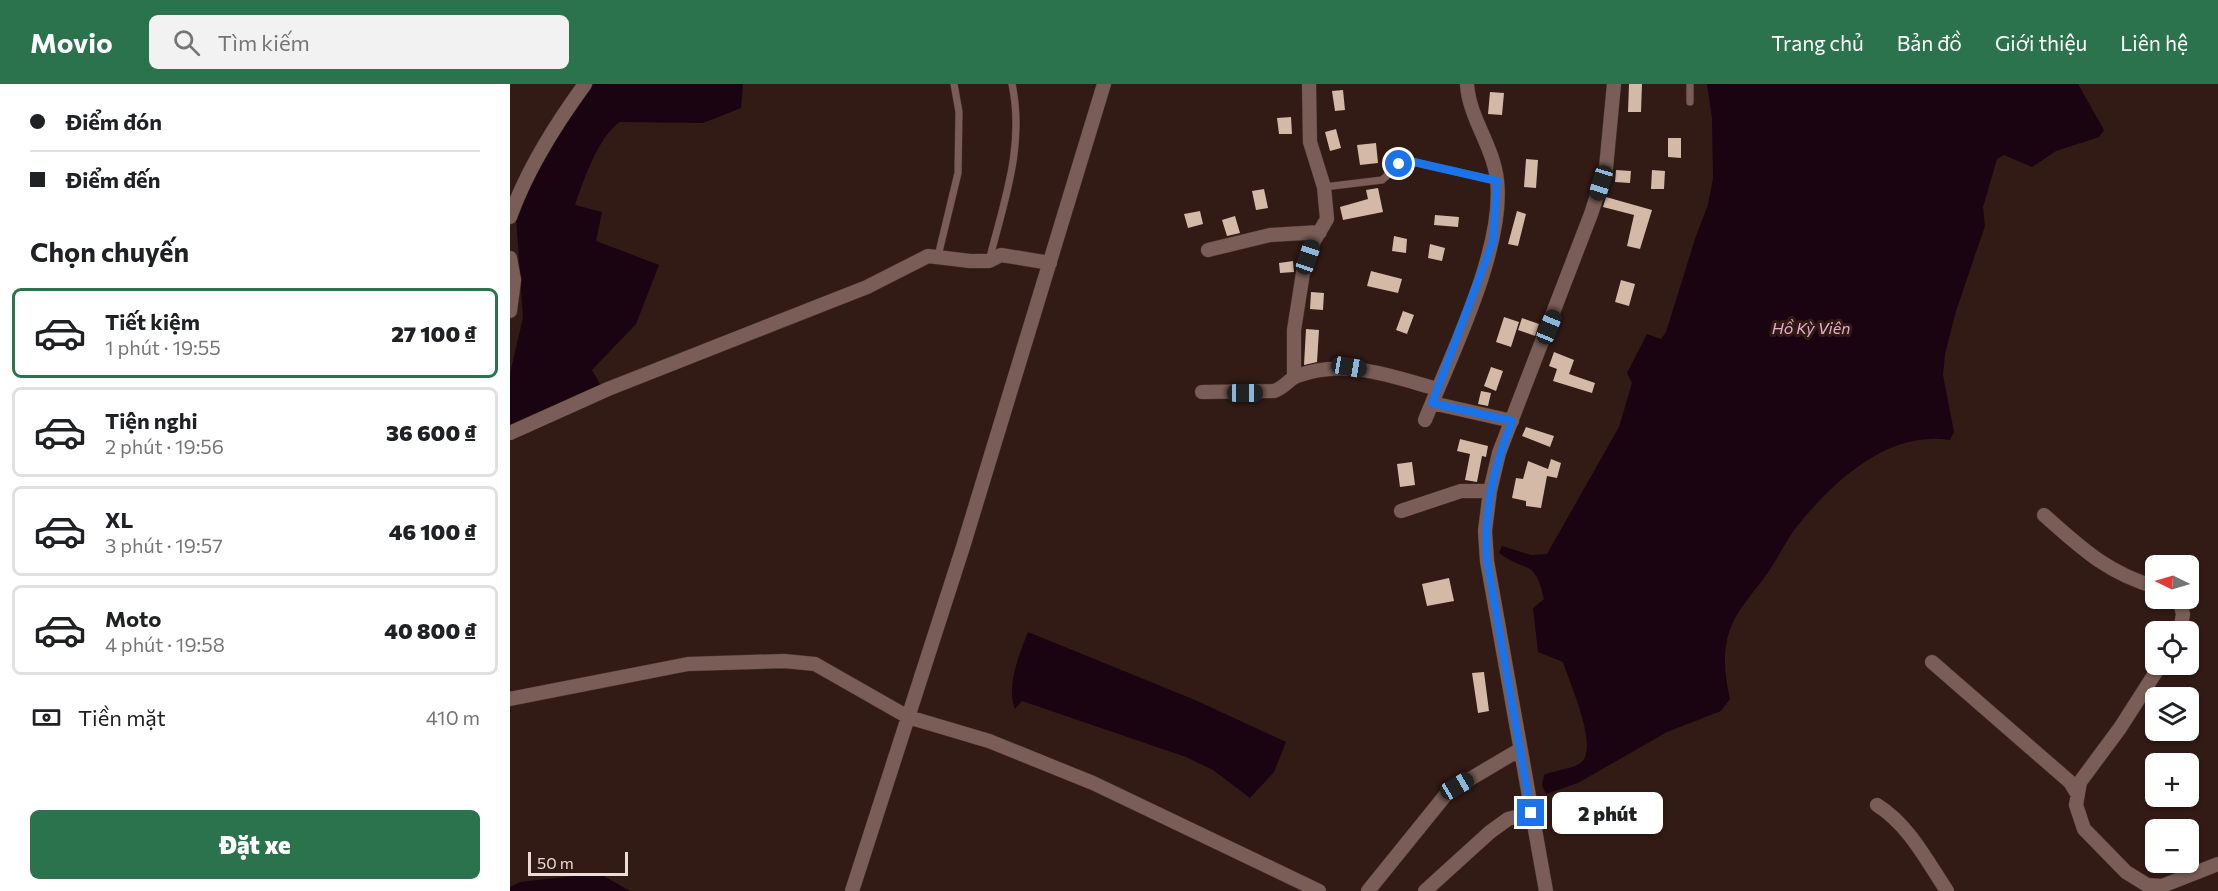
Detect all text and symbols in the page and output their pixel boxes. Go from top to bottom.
search box [149,15,569,69]
text: Movio [30,25,113,59]
icon: search [170,26,203,59]
text: Tìm kiếm [218,29,310,56]
text: Trang chủ [1771,30,1864,55]
text: Bản đồ [1897,30,1962,55]
text: Giới thiệu [1995,30,2087,55]
text: Liên hệ [2120,30,2188,55]
text: Điểm đón [66,108,162,135]
route start [1385,150,1412,177]
car [1587,163,1615,203]
text: Điểm đến [66,166,160,193]
text: Chọn chuyến [30,235,189,268]
car [1294,237,1322,277]
icon: car [33,306,87,360]
car [1534,307,1564,347]
text: Tiết kiệm [105,308,200,335]
water label: Hồ Kỳ Viên [1772,318,1850,337]
text: 27 100 ₫ [391,320,477,347]
text: 1 phút · 19:55 [105,335,221,359]
car [1330,355,1368,379]
car [1227,384,1263,402]
icon: car [33,405,87,459]
text: Tiện nghi [105,407,198,434]
text: 36 600 ₫ [386,419,477,446]
text: 2 phút · 19:56 [105,434,224,458]
icon: car [33,504,87,558]
text: XL [105,506,133,533]
text: 46 100 ₫ [389,518,477,545]
text: 3 phút · 19:57 [105,533,223,557]
north arrow [2145,555,2199,609]
map controls [2145,555,2199,873]
icon: car [33,603,87,657]
text: Moto [105,605,161,632]
text: 40 800 ₫ [384,617,477,644]
button: locate [2145,621,2199,675]
text: 4 phút · 19:58 [105,632,225,656]
button: layers [2145,687,2199,741]
icon: cash [30,701,63,734]
text: Tiền mặt [78,704,166,731]
text: 410 m [426,705,480,729]
button: + [2145,753,2199,807]
car [1437,769,1477,803]
callout: 2 phút [1552,792,1663,834]
route end [1517,799,1544,826]
text: 2 phút [1578,801,1637,825]
button: Đặt xe [30,810,480,879]
button: − [2145,819,2199,873]
scale bar [528,849,628,876]
text: 50 m [537,853,574,872]

